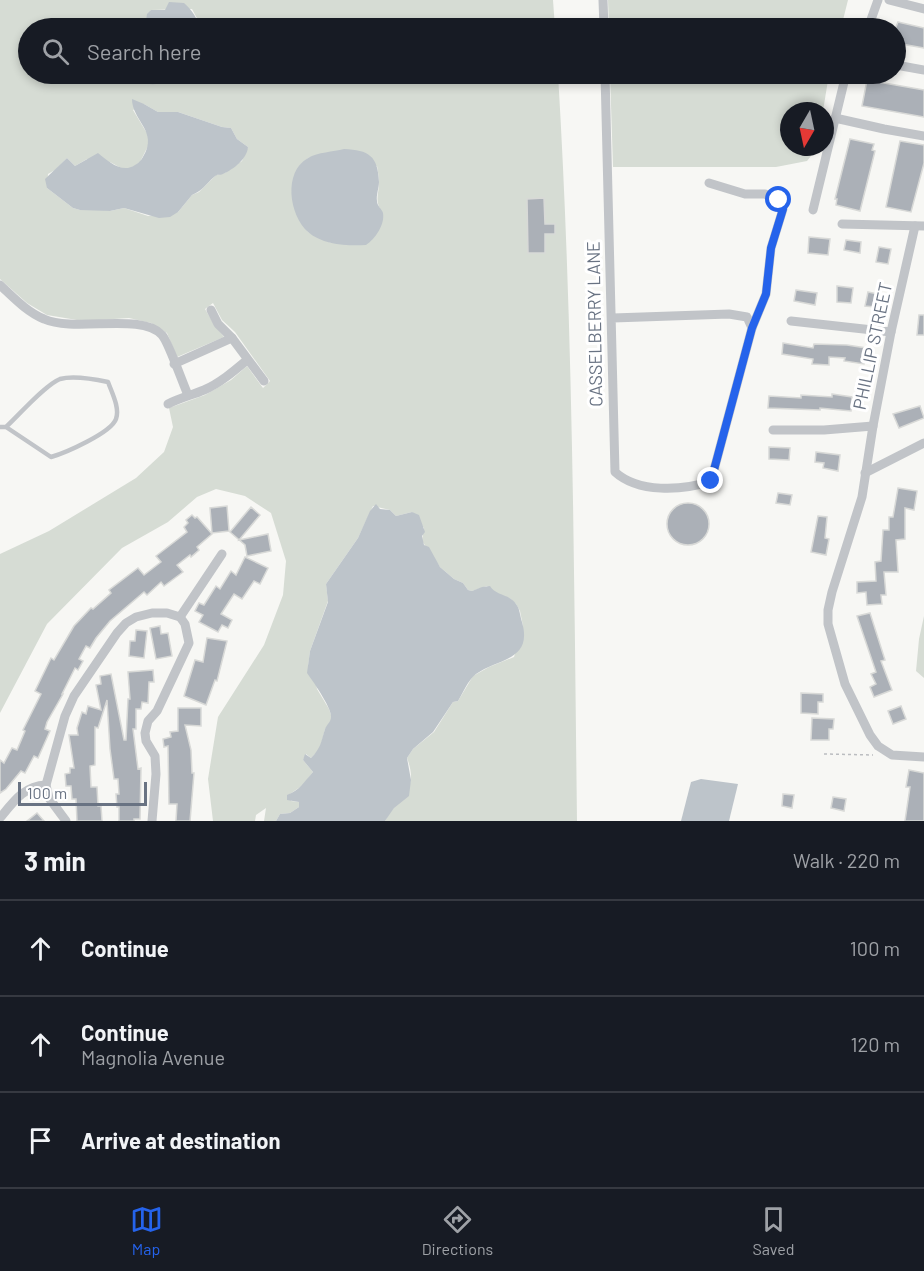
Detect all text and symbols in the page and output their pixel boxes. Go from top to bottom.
search box [18,18,906,84]
icon: search [39,35,72,68]
text: Search here [87,38,201,64]
north arrow [780,102,834,156]
route start [765,186,791,212]
street label: CASSELBERRY LANE [582,241,606,407]
street label: PHILLIP STREET [848,280,896,412]
route end [697,467,723,493]
scale bar [18,779,147,806]
text: 100 m [27,783,67,802]
text: 3 min [24,845,86,876]
text: Walk · 220 m [793,848,900,872]
icon: ahead [24,932,57,965]
text: Continue [81,935,169,961]
text: 100 m [850,936,900,960]
text: Continue [81,1019,169,1045]
icon: ahead [24,1028,57,1061]
text: 120 m [850,1032,900,1056]
text: Magnolia Avenue [81,1045,225,1069]
icon: arrive [24,1124,57,1157]
text: Arrive at destination [81,1127,280,1153]
tab: Map [130,1203,163,1258]
tab: Directions [422,1203,493,1258]
tab: Saved [752,1203,794,1258]

